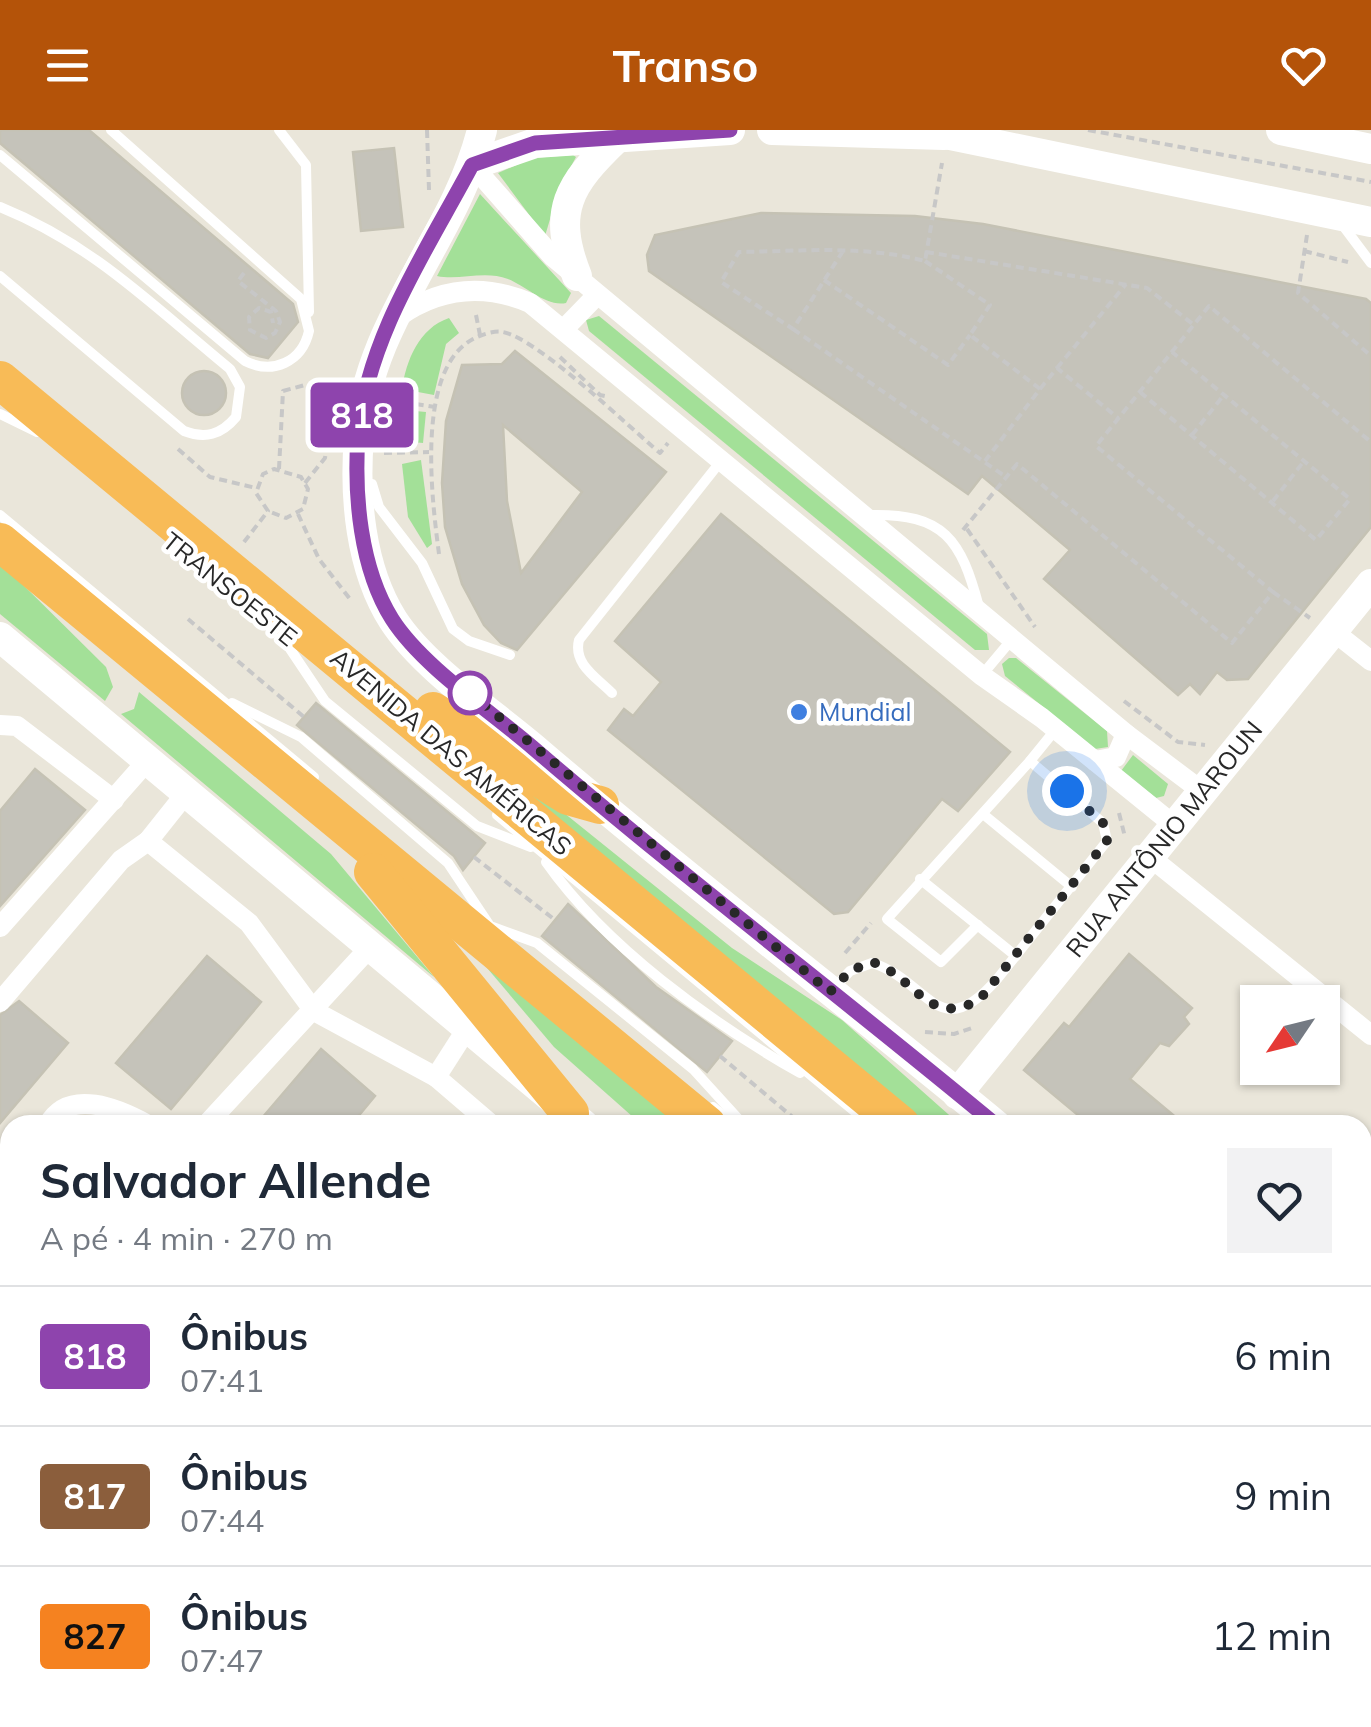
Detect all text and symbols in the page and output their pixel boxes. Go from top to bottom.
text: Transo [612,37,759,93]
icon: menu [40,38,95,93]
icon: heart [1276,38,1331,93]
line badge: 818 [304,382,420,448]
text: 818 [330,393,394,437]
street label: TRANSOESTE [157,525,304,652]
street label: AVENIDA DAS AMÉRICAS [325,642,578,862]
unlabelled marker [449,672,491,714]
place label: Mundial [819,696,911,727]
marker: Mundial [788,701,810,723]
street label: RUA ANTÔNIO MAROUN [1059,714,1268,963]
your location [1042,766,1092,816]
north arrow [1240,985,1340,1085]
map controls [1240,985,1340,1085]
button: heart [1227,1148,1332,1253]
text: Salvador Allende [40,1150,431,1210]
text: A pé · 4 min · 270 m [40,1218,333,1258]
text: Ônibus [180,1312,308,1360]
text: 6 min [1235,1332,1332,1380]
text: 818 [63,1334,127,1378]
text: 07:41 [180,1360,264,1400]
text: Ônibus [180,1452,308,1500]
text: 9 min [1235,1472,1332,1520]
text: 817 [63,1474,127,1518]
text: 07:44 [180,1500,264,1540]
text: Ônibus [180,1592,308,1640]
text: 12 min [1212,1612,1332,1660]
text: 827 [63,1614,127,1658]
text: 07:47 [180,1640,264,1680]

